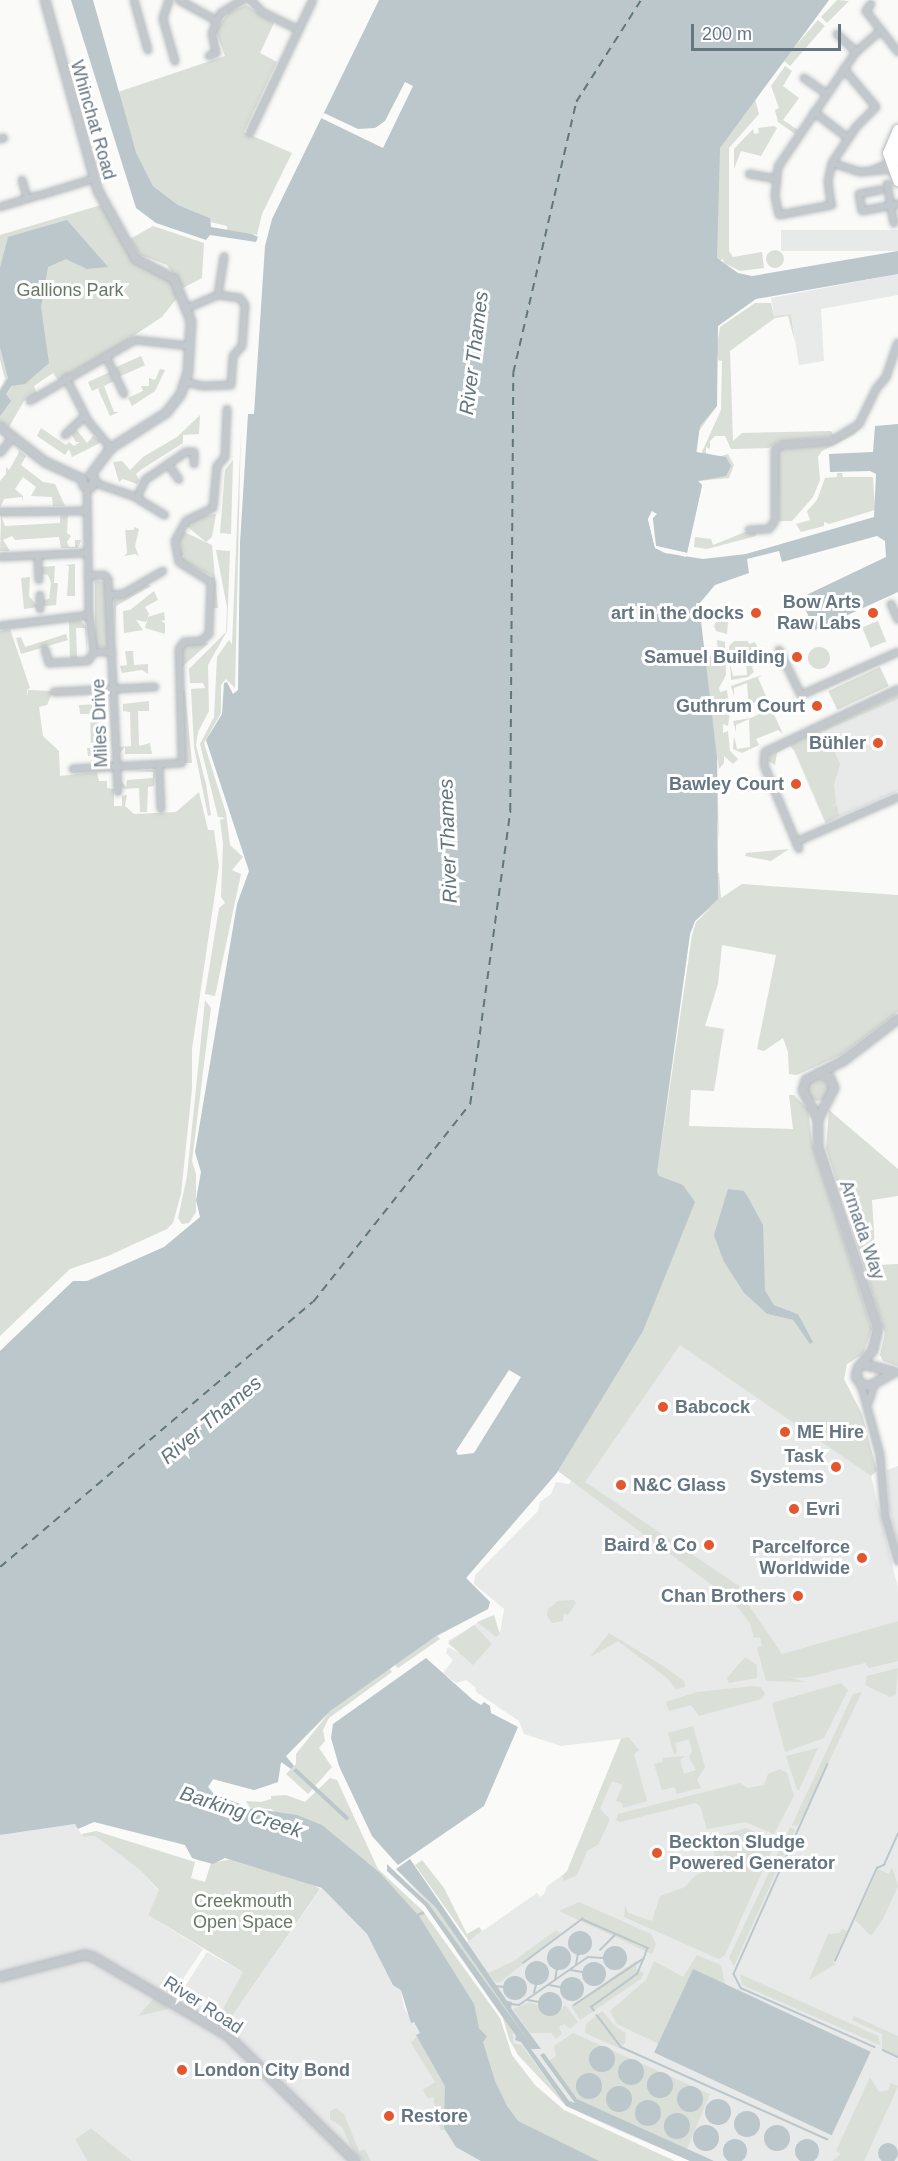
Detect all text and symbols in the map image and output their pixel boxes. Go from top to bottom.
scale bar [694,12,844,50]
text: 200 m [702,24,752,44]
street label: Whinchat Road [66,58,120,182]
park label: Gallions Park [16,279,124,301]
water label: River Thames [455,290,493,416]
place label: Bow Arts Raw Labs [777,592,861,634]
place label: art in the docks [611,602,744,624]
marker: art in the docks [749,606,763,620]
marker: Bow Arts Raw Labs [866,606,880,620]
place label: Samuel Building [644,646,785,668]
marker: Samuel Building [790,650,804,664]
street label: Miles Drive [88,678,112,768]
place label: Guthrum Court [676,695,805,717]
marker: Guthrum Court [810,699,824,713]
place label: Bühler [809,732,866,754]
marker: Bühler [871,736,885,750]
place label: Bawley Court [669,773,784,795]
marker: Bawley Court [789,777,803,791]
water label: River Thames [434,778,462,904]
street label: Armada Way [835,1178,889,1282]
water label: River Thames [156,1371,266,1469]
place label: Babcock [675,1396,750,1418]
marker: Babcock [656,1400,670,1414]
place label: ME Hire [797,1421,864,1443]
marker: ME Hire [778,1425,792,1439]
place label: Task Systems [750,1446,824,1488]
marker: Task Systems [829,1460,843,1474]
place label: N&C Glass [633,1474,726,1496]
marker: N&C Glass [614,1478,628,1492]
place label: Evri [806,1498,840,1520]
marker: Evri [787,1502,801,1516]
place label: Baird & Co [604,1534,697,1556]
place label: Parcelforce Worldwide [752,1537,850,1580]
marker: Baird & Co [702,1538,716,1552]
marker: Parcelforce Worldwide [855,1551,869,1565]
place label: Chan Brothers [661,1585,786,1607]
marker: Chan Brothers [791,1589,805,1603]
water label: Barking Creek [177,1781,305,1843]
place label: Beckton Sludge Powered Generator [669,1832,835,1874]
marker: Beckton Sludge Powered Generator [650,1846,664,1860]
park label: Creekmouth Open Space [193,1891,293,1934]
street label: River Road [159,1971,247,2039]
place label: London City Bond [194,2059,350,2081]
marker: London City Bond [175,2063,189,2077]
place label: Restore [401,2105,468,2127]
marker: Restore [382,2109,396,2123]

